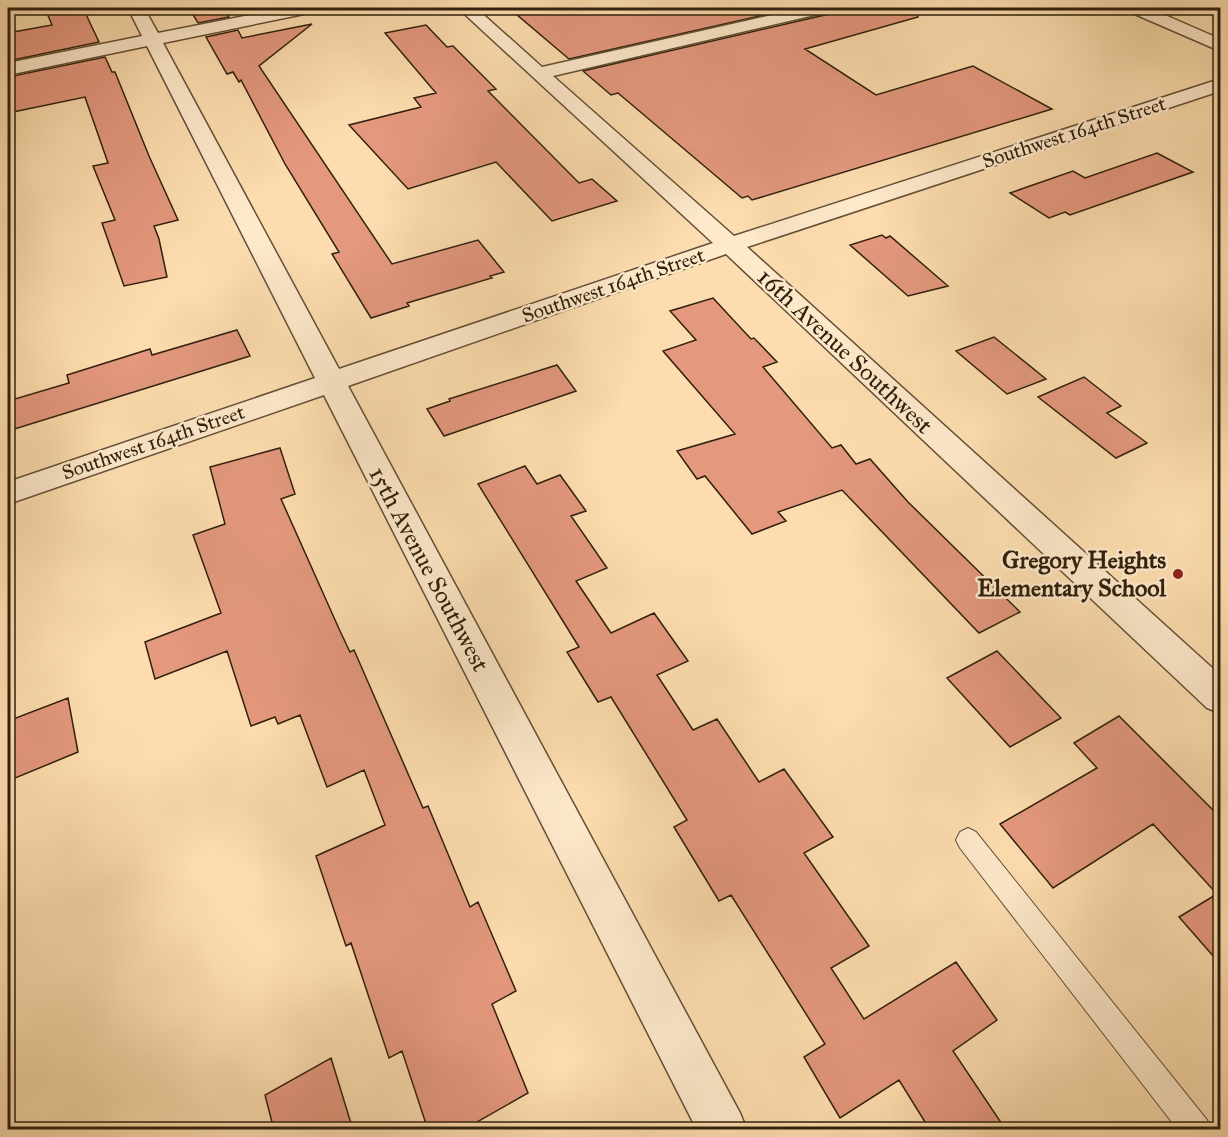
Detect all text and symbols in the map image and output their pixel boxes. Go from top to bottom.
street label: Southwest 164th Street [979,91,1169,173]
street label: Southwest 164th Street [518,242,708,328]
street label: 16th Avenue Southwest [751,262,939,440]
street label: Southwest 164th Street [58,399,248,485]
street label: 15th Avenue Southwest [362,461,496,677]
place label: Gregory Heights Elementary School [977,545,1167,603]
marker: Gregory Heights Elementary School [1171,567,1185,581]

